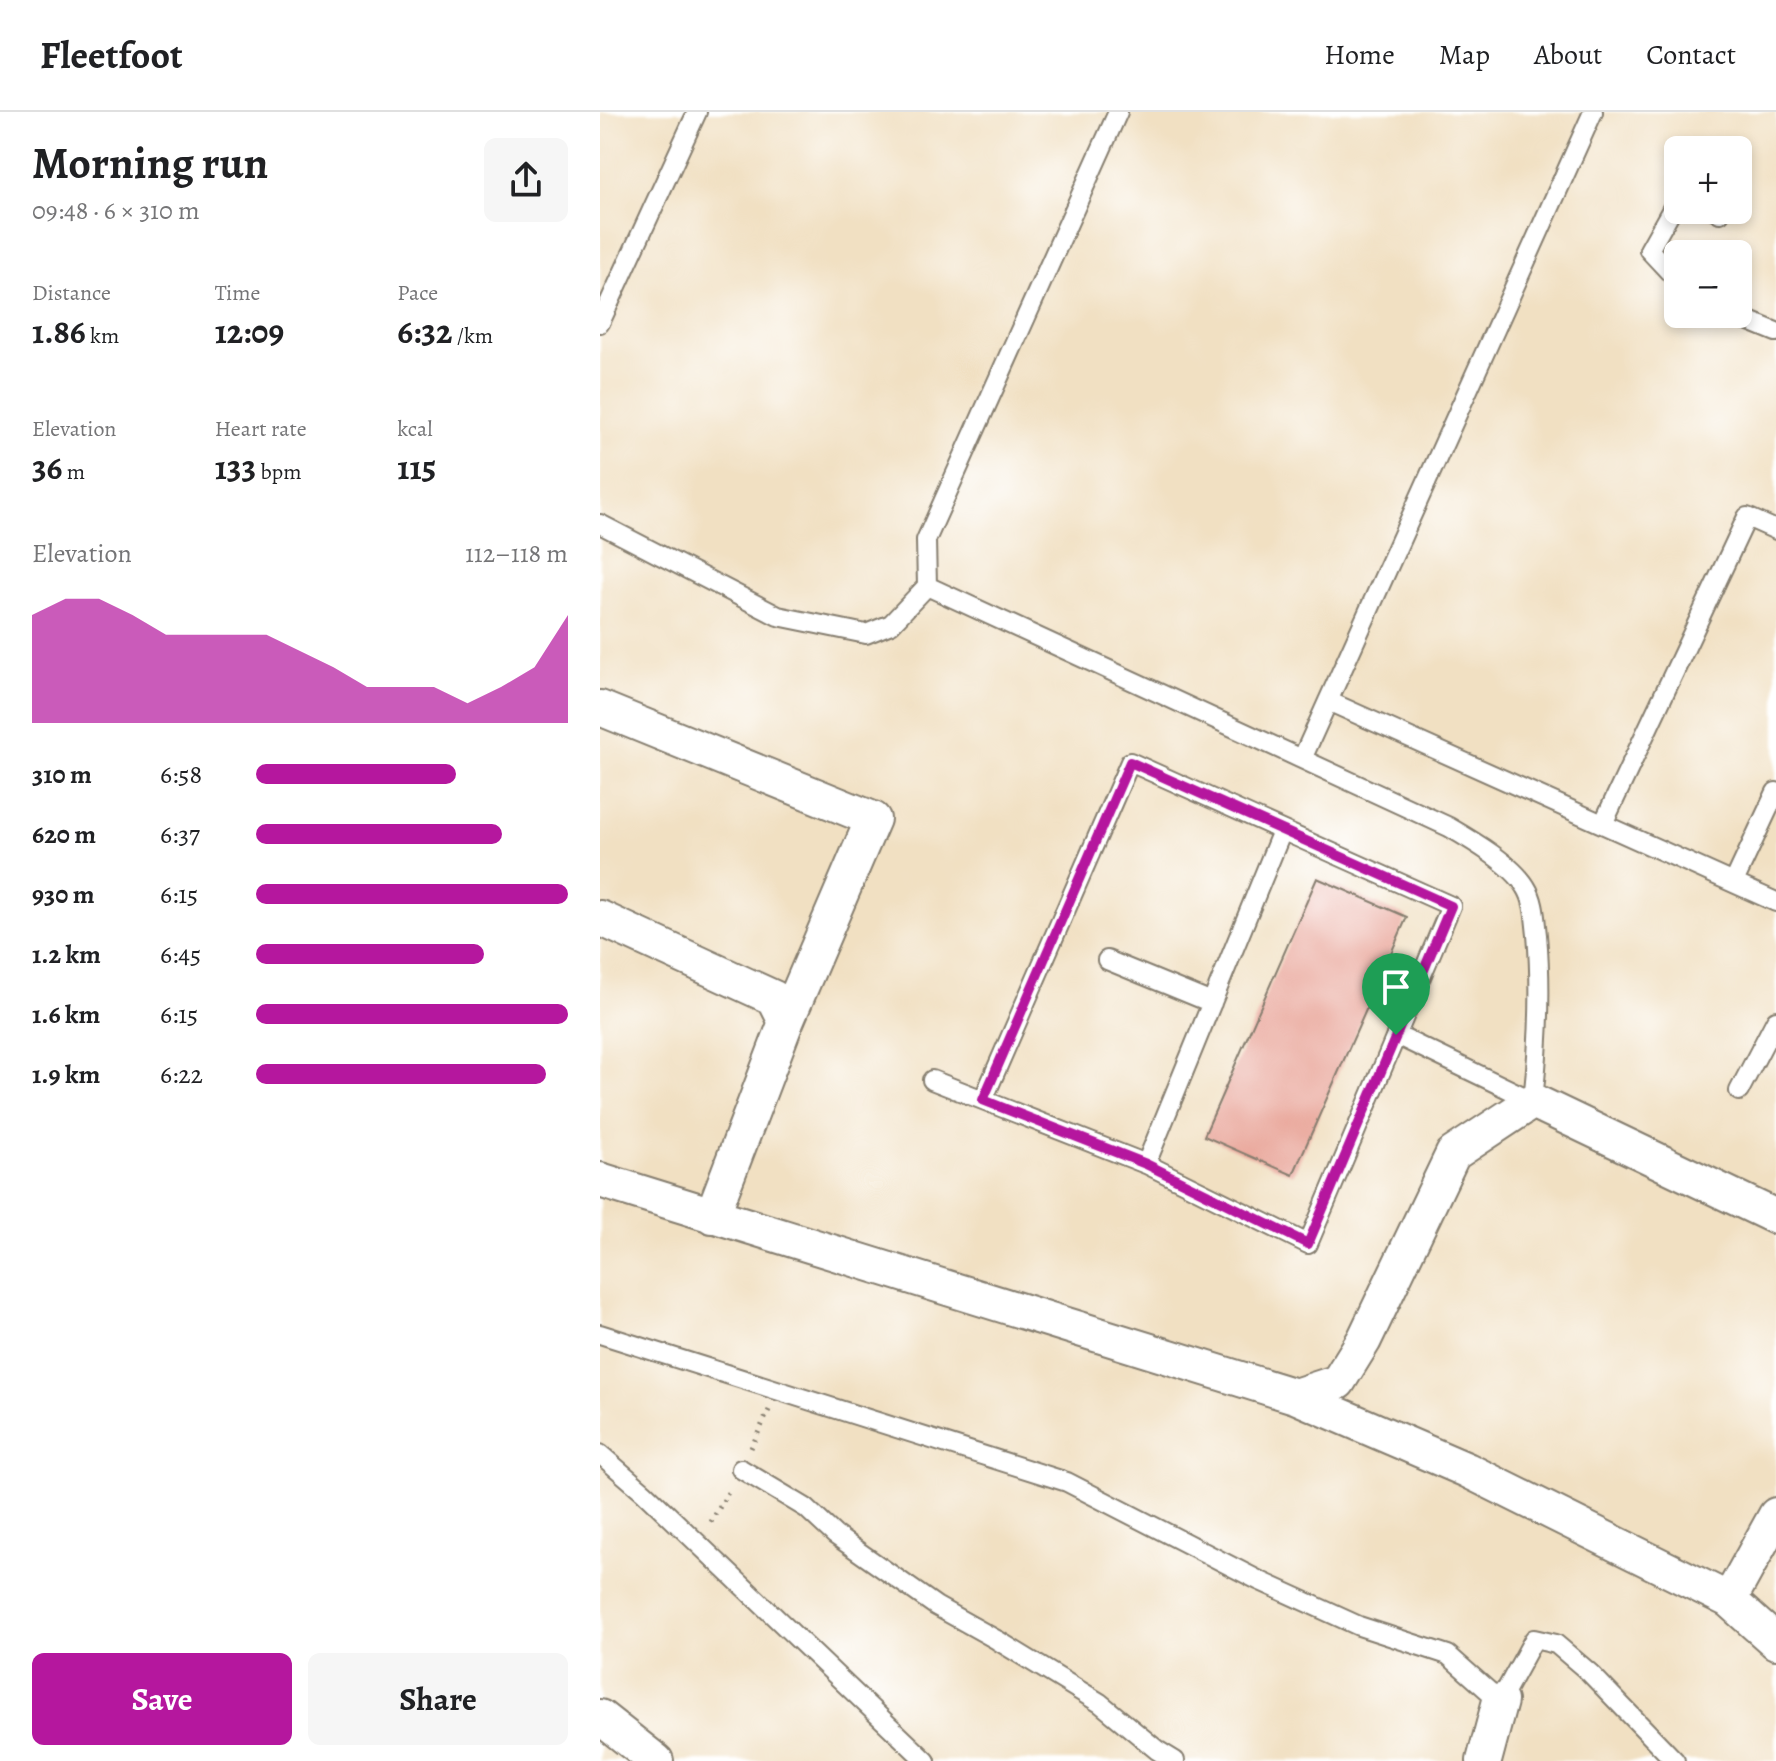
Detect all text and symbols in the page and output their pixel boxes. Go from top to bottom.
text: Fleetfoot [40,29,183,81]
text: Home [1324,36,1395,74]
text: Map [1439,36,1490,74]
text: About [1534,36,1602,74]
text: Contact [1646,36,1736,74]
text: Morning run [32,133,268,193]
map controls [1664,136,1752,328]
button: + [1664,136,1752,224]
button: share [484,138,568,222]
text: 09:48 · 6 × 310 m [32,193,200,228]
button: − [1664,240,1752,328]
text: Distance [32,278,111,308]
text: Time [215,278,260,308]
text: Pace [397,278,438,308]
text: 1.86 [32,308,86,355]
text: 12:09 [215,308,284,355]
text: 6:32 [397,308,452,355]
text: km [86,321,119,351]
text: /km [452,321,493,351]
text: Elevation [32,414,116,444]
text: Heart rate [215,414,307,444]
text: kcal [397,414,433,444]
text: 36 [32,444,63,491]
text: 133 [215,444,256,491]
text: 115 [397,444,436,491]
text: m [63,457,85,487]
text: bpm [256,457,302,487]
text: Elevation [32,536,132,571]
text: 112–118 m [465,536,568,571]
text: 310 m [32,757,92,792]
text: 6:58 [160,757,202,792]
text: 620 m [32,817,96,852]
text: 6:37 [160,817,200,852]
text: 930 m [32,877,95,912]
text: 6:15 [160,877,198,912]
text: 1.2 km [32,937,101,972]
text: 6:45 [160,937,201,972]
pin [1362,953,1430,1035]
icon: arrive [1374,965,1418,1009]
text: 1.6 km [32,997,100,1032]
text: 6:15 [160,997,198,1032]
text: 1.9 km [32,1057,100,1092]
text: 6:22 [160,1057,203,1092]
button: Save [32,1653,292,1745]
button: Share [308,1653,568,1745]

